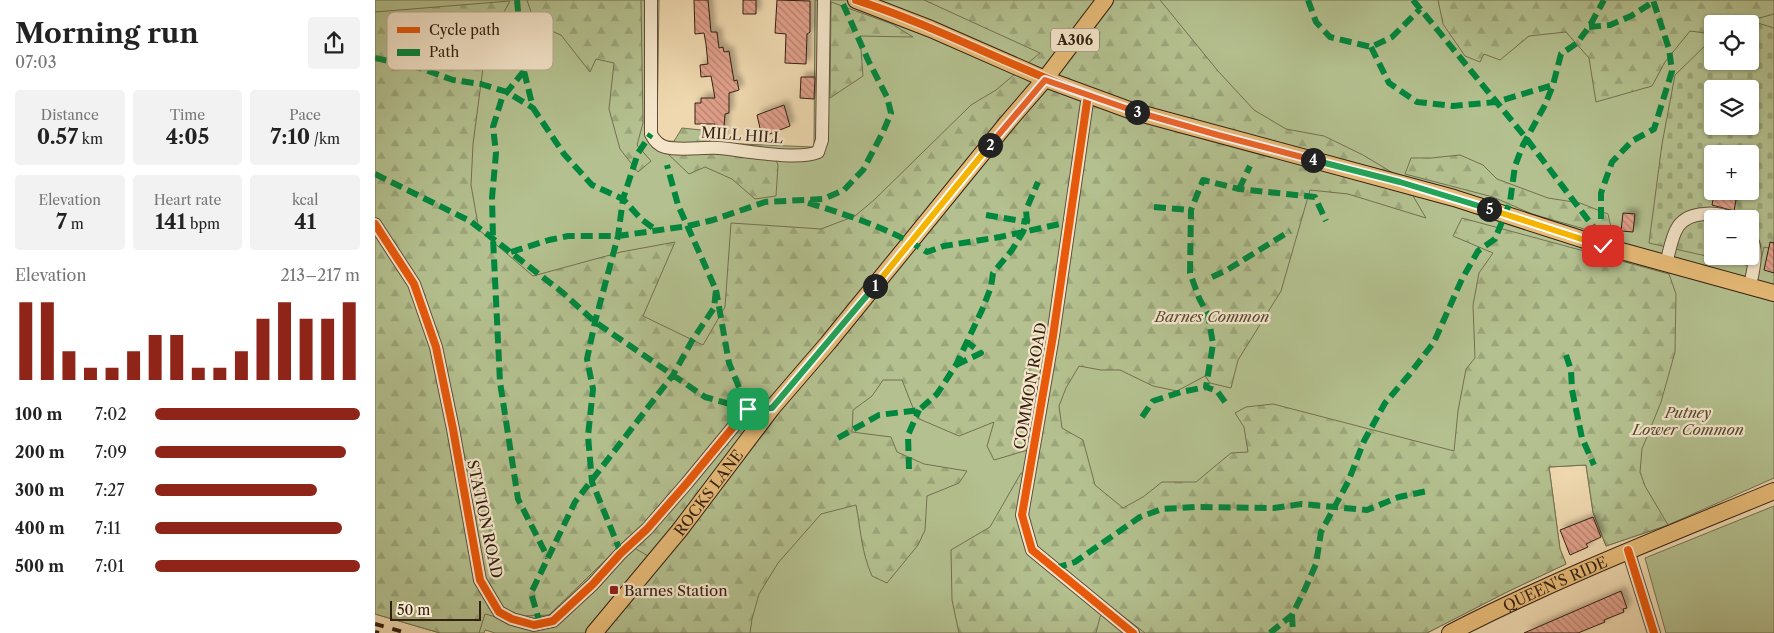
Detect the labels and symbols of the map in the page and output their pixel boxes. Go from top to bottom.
legend [387,12,553,70]
text: Cycle path [429,21,500,39]
road number: A306 [1051,28,1099,52]
text: Path [429,43,459,61]
pin: 3 [1125,100,1149,124]
street label: MILL HILL [700,123,784,147]
pin: 2 [977,132,1003,158]
pin: 4 [1301,148,1325,172]
pin: 5 [1477,196,1501,222]
pin [1582,225,1624,267]
pin: 1 [863,274,887,298]
park label: Barnes Common [1154,307,1269,326]
street label: COMMON ROAD [1009,321,1051,451]
pin [727,388,769,430]
park label: Putney Lower Common [1631,403,1744,439]
street label: ROCKS LANE [669,446,747,539]
street label: STATION ROAD [463,458,507,580]
street label: QUEEN'S RIDE [1500,552,1610,615]
place label: Barnes Station [624,581,728,600]
marker: Barnes Station [608,584,620,596]
scale bar [390,598,481,621]

